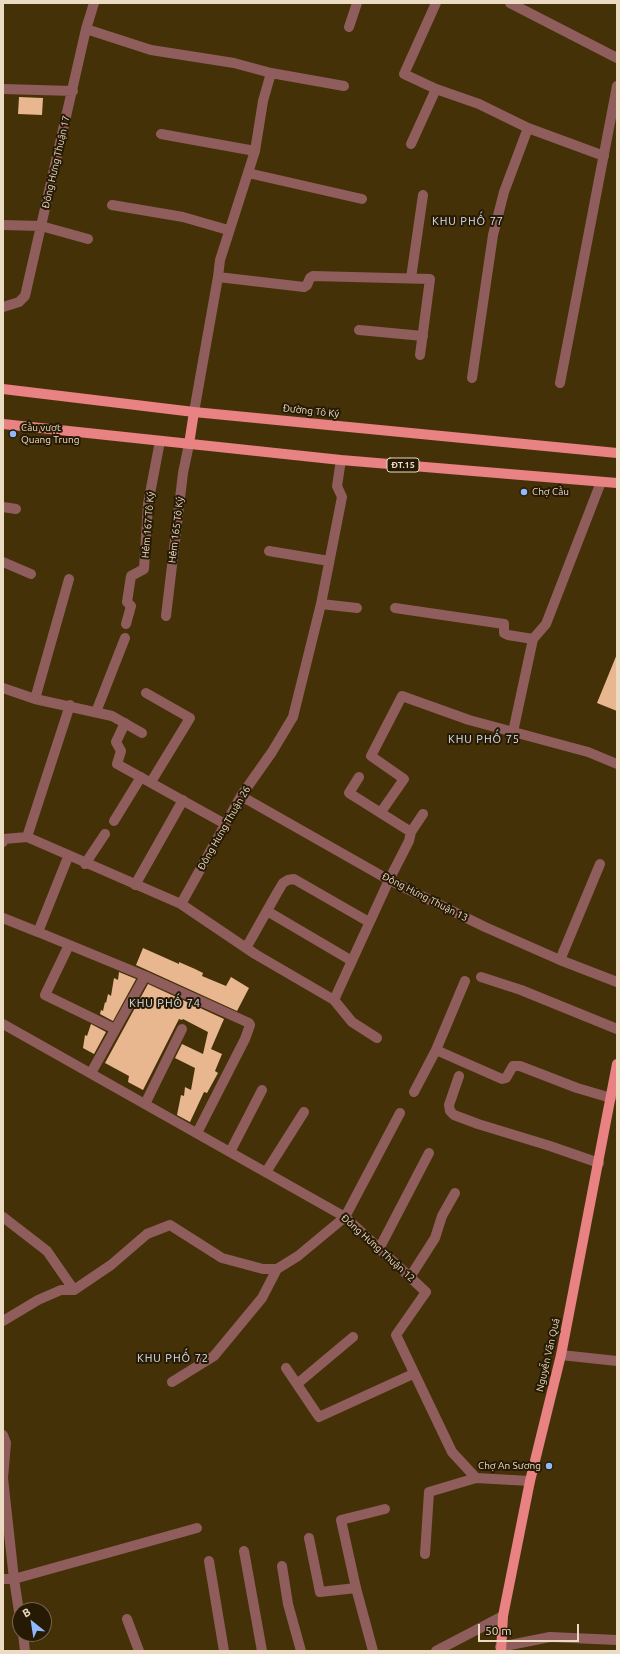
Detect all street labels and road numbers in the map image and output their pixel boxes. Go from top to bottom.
street label: Đông Hưng Thuận 17 [39,114,73,210]
street label: Đường Tô Ký [282,402,340,420]
road number: ĐT.15 [387,458,419,472]
street label: Hẻm 167 Tô Ký [139,491,157,559]
street label: Hẻm 165 Tô Ký [166,496,186,564]
street label: Đông Hưng Thuận 26 [195,784,253,872]
street label: Đông Hưng Thuận 13 [380,870,470,924]
street label: Đông Hưng Thuận 12 [339,1212,417,1284]
street label: Nguyễn Văn Quá [534,1317,562,1393]

